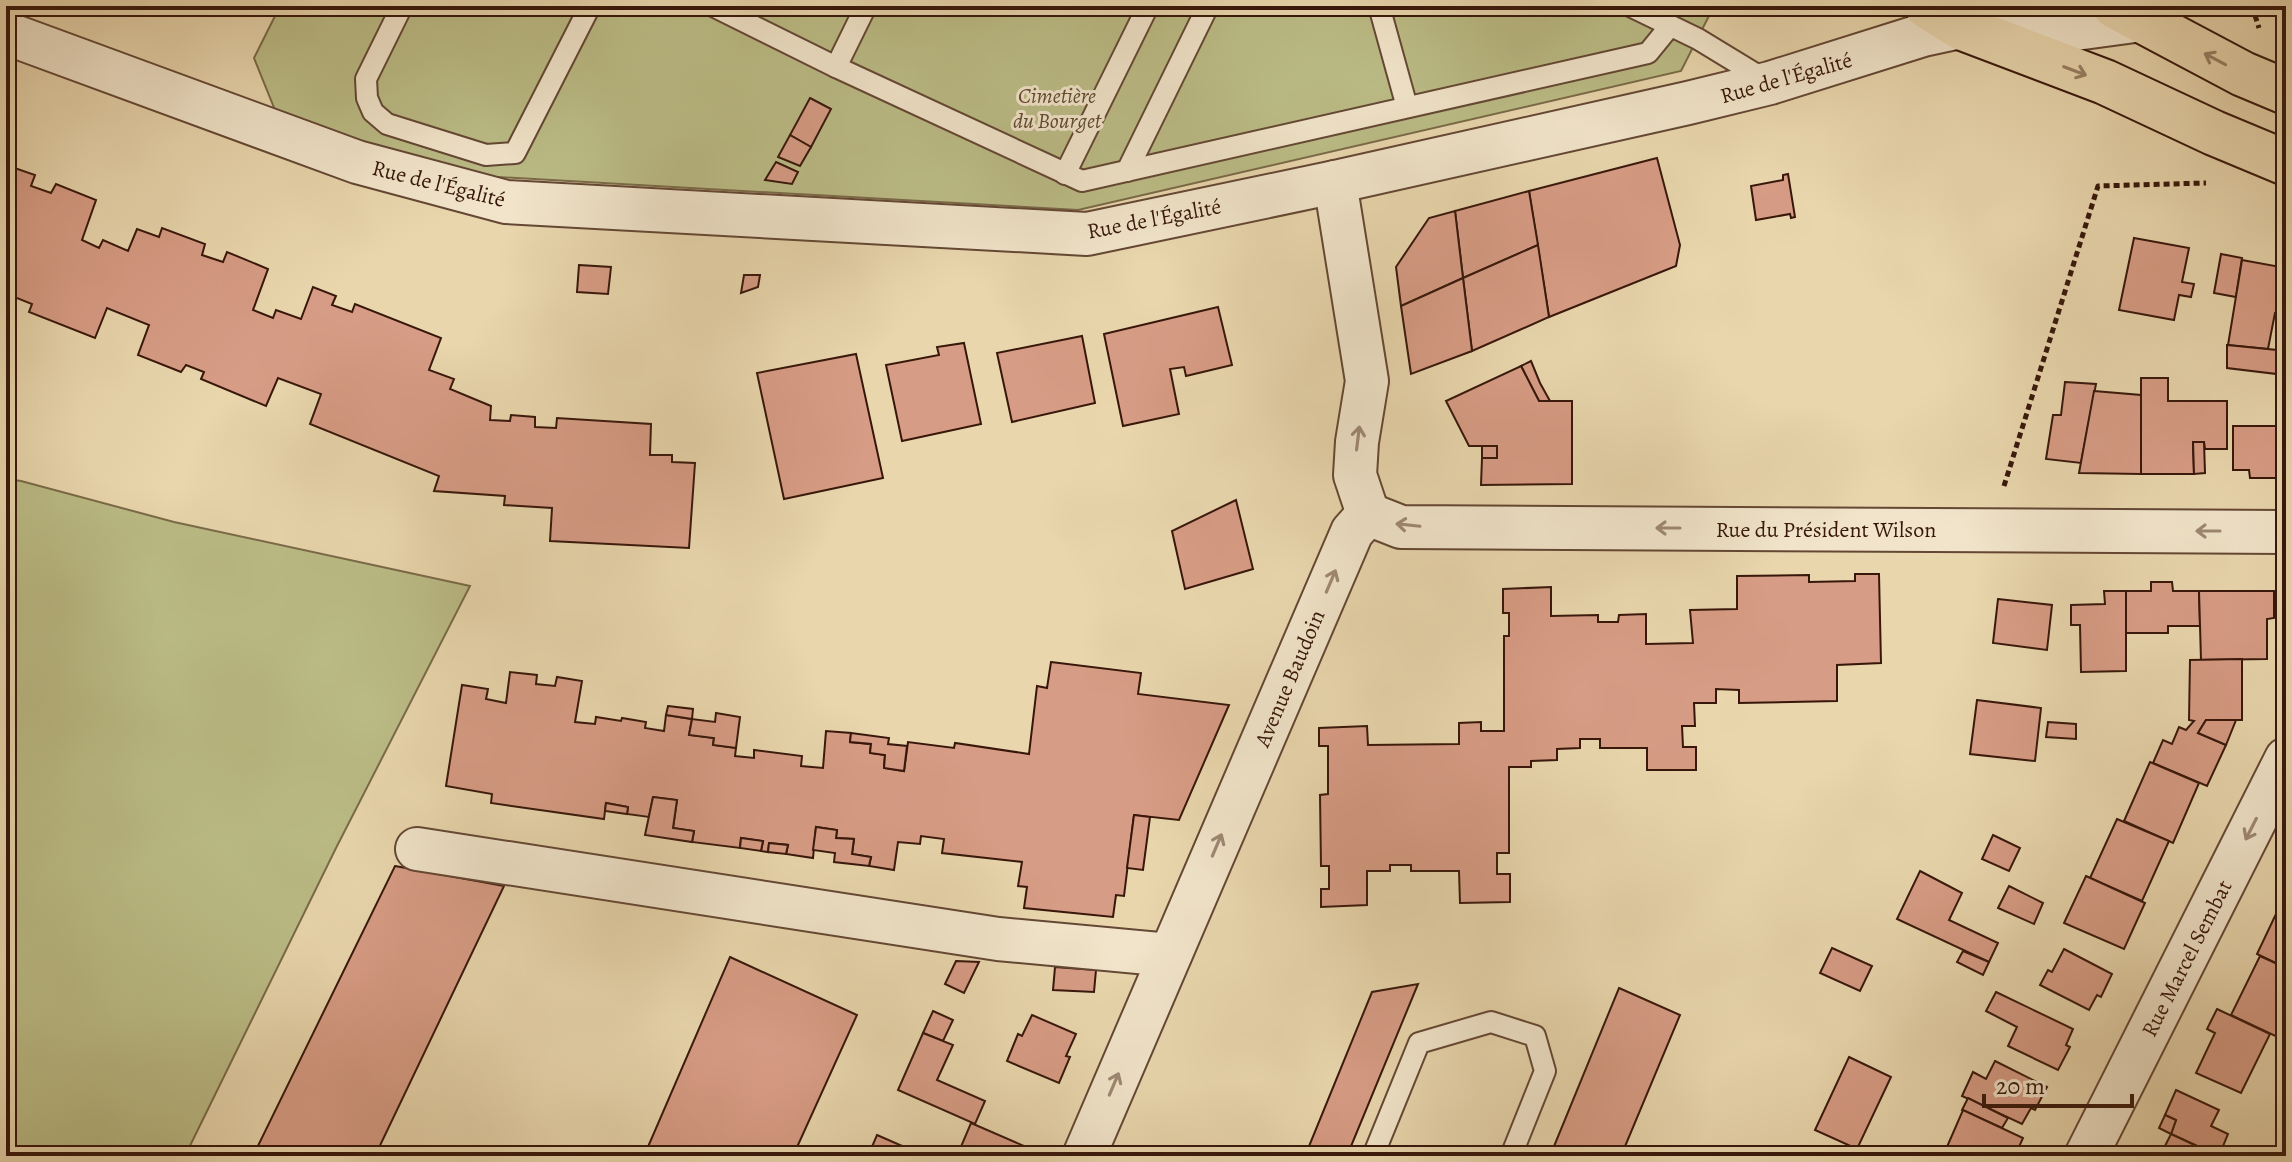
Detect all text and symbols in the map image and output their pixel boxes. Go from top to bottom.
street label: Rue de l'Égalité [1717,45,1856,111]
one-way arrow [2204,51,2228,66]
one-way arrow [2062,65,2086,79]
park label: Cimetière du Bourget [1013,81,1102,136]
street label: Rue de l'Égalité [369,153,508,215]
street label: Rue de l'Égalité [1085,191,1224,247]
one-way arrow [1351,426,1366,451]
street label: Rue du Président Wilson [1716,515,1936,545]
one-way arrow [1396,518,1422,533]
one-way arrow [1655,520,1682,536]
one-way arrow [2195,523,2222,539]
one-way arrow [1324,569,1339,594]
street label: Avenue Baudoin [1247,605,1332,752]
one-way arrow [2243,817,2258,841]
one-way arrow [1210,834,1225,858]
street label: Rue Marcel Sembat [2134,875,2239,1042]
scale bar [1984,1058,2132,1108]
text: 20 m [1996,1070,2045,1102]
one-way arrow [1108,1072,1123,1097]

